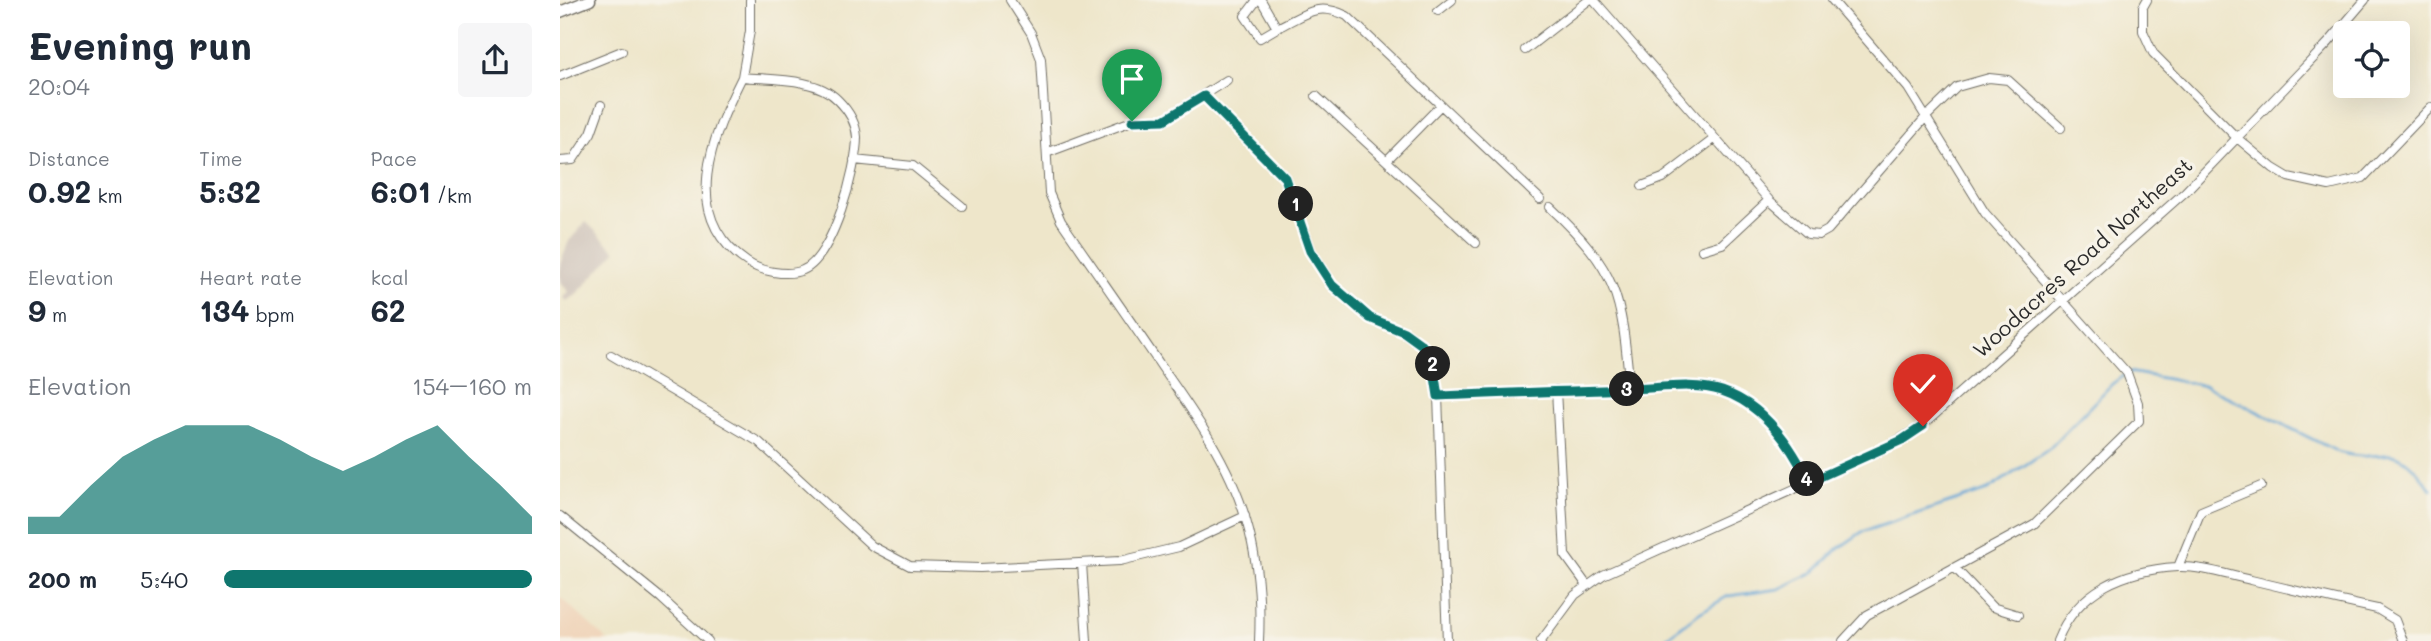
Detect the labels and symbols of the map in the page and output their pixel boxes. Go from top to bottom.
pin [1102,49,1162,121]
street label: Woodacres Road Northeast [1966,151,2198,363]
pin: 1 [1278,186,1314,222]
pin: 2 [1416,346,1450,382]
pin [1893,354,1953,426]
pin: 3 [1610,372,1644,406]
pin: 4 [1790,462,1824,496]

